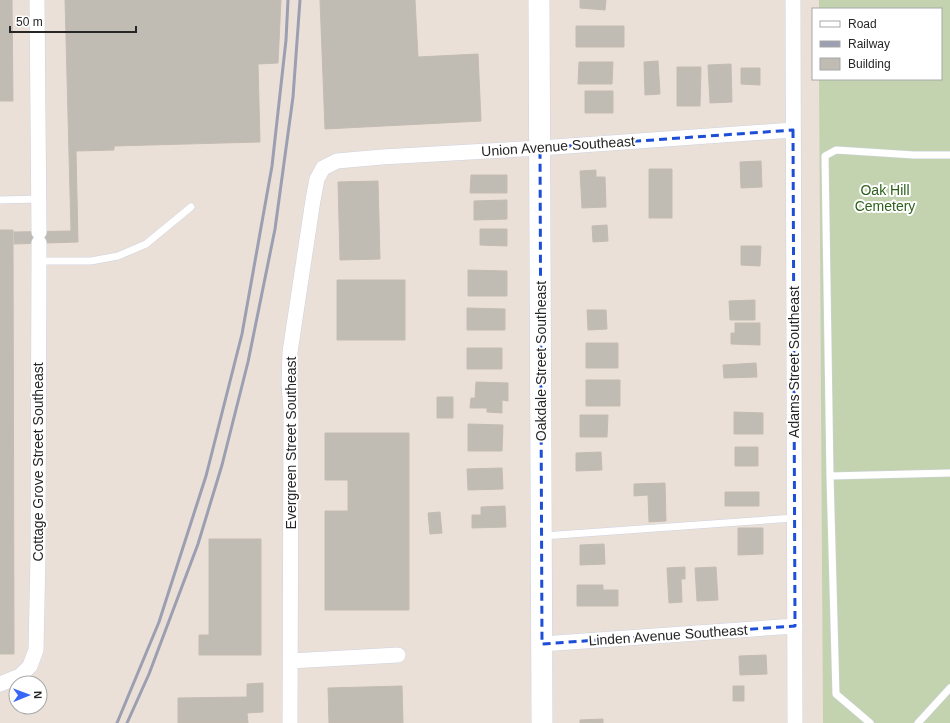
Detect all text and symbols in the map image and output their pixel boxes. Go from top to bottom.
scale bar [10,8,136,34]
legend [812,8,942,80]
text: 50 m [16,15,43,29]
text: Road [848,17,877,31]
text: Railway [848,37,890,51]
text: Building [848,57,891,71]
street label: Union Avenue Southeast [481,133,635,159]
park label: Oak Hill Cemetery [855,182,915,214]
street label: Oakdale Street Southeast [533,281,549,441]
street label: Adams Street Southeast [786,286,802,438]
street label: Evergreen Street Southeast [283,357,299,529]
street label: Cottage Grove Street Southeast [30,362,46,562]
street label: Linden Avenue Southeast [588,621,748,649]
north arrow [8,675,48,715]
text: N [32,691,44,699]

